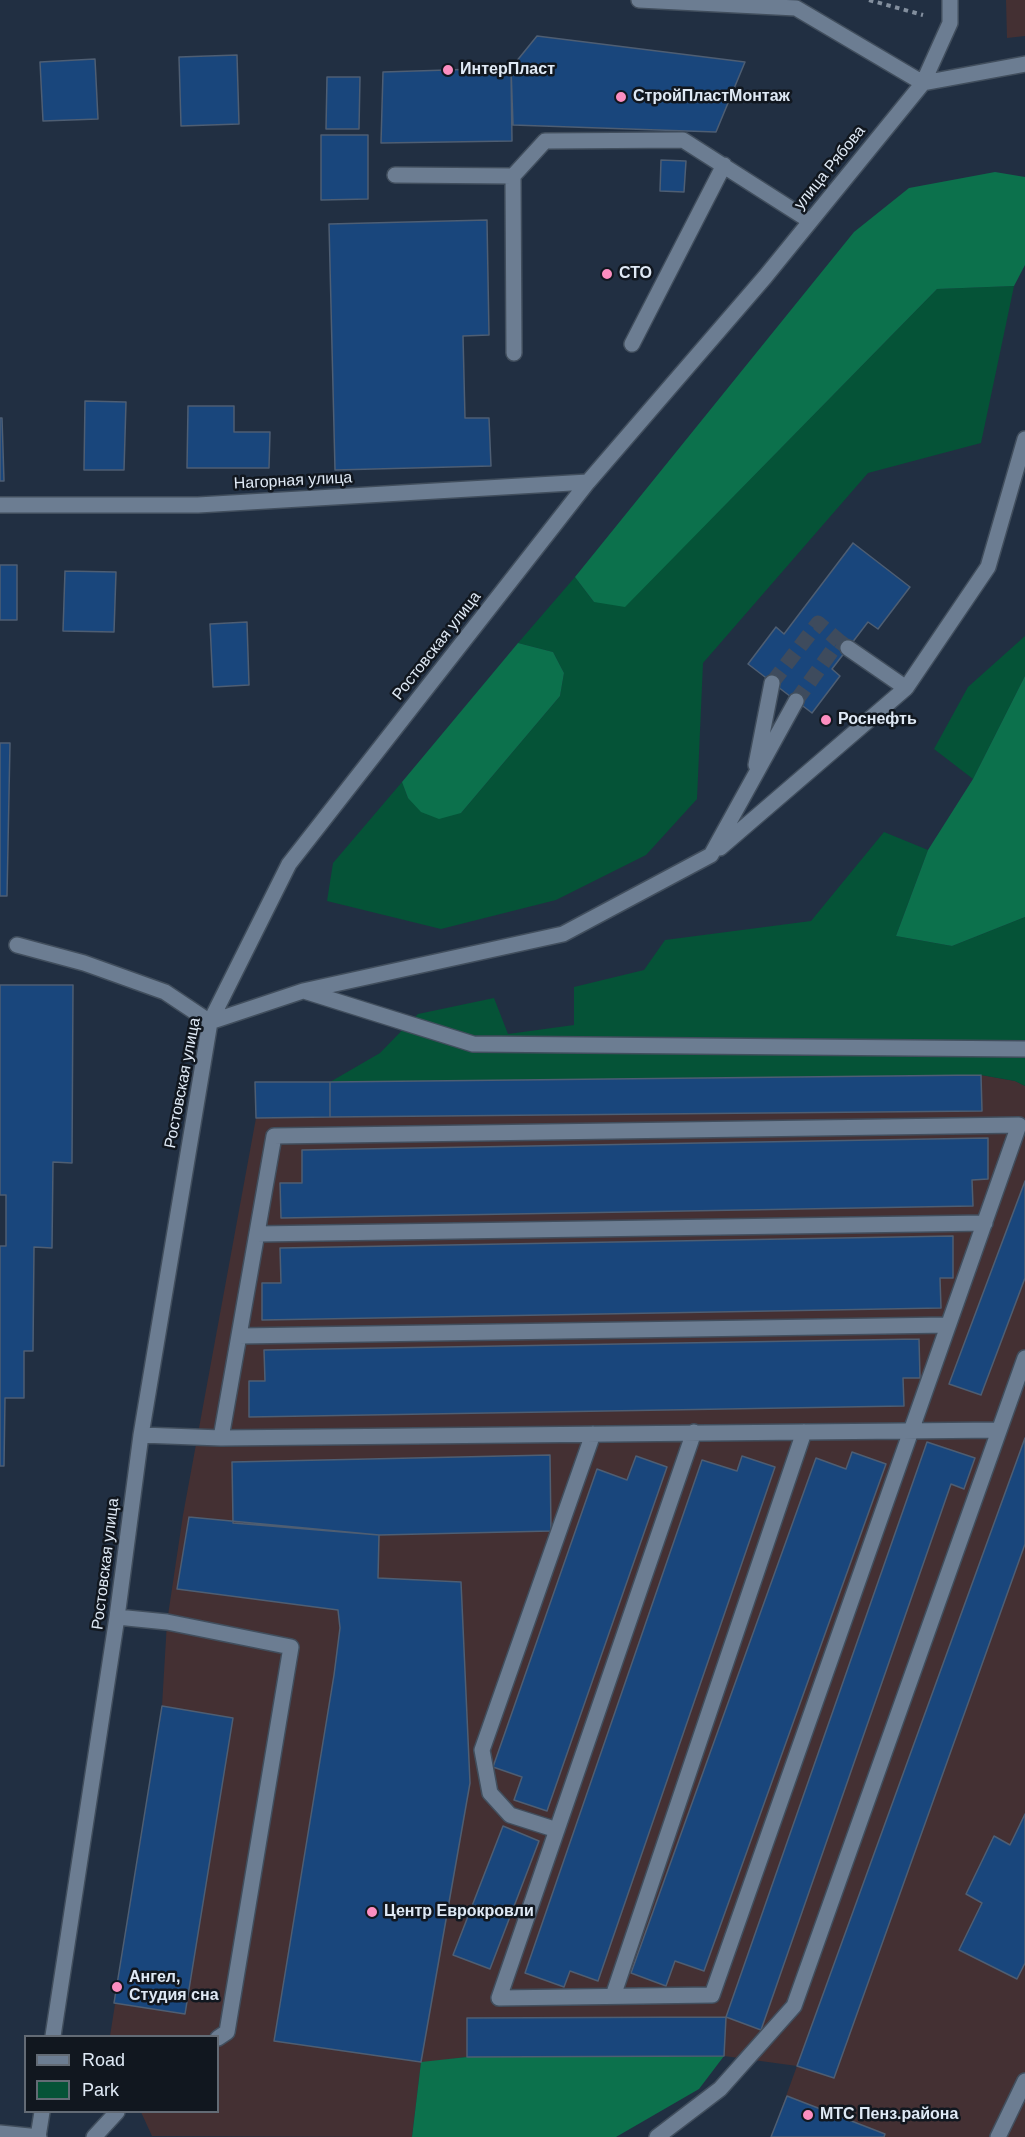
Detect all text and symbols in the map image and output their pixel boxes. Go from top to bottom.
place label: ИнтерПласт [460,60,555,80]
marker: ИнтерПласт [441,63,455,77]
place label: СтройПластМонтаж [633,87,790,107]
marker: СтройПластМонтаж [614,90,628,104]
street label: улица Рябова [790,122,870,214]
place label: СТО [619,264,652,284]
marker: СТО [600,267,614,281]
street label: Нагорная улица [233,468,353,494]
street label: Ростовская улица [389,588,485,704]
place label: Роснефть [838,710,917,730]
marker: Роснефть [819,713,833,727]
street label: Ростовская улица [161,1016,205,1150]
street label: Ростовская улица [88,1497,124,1631]
place label: Центр Еврокровли [384,1902,534,1922]
marker: Центр Еврокровли [365,1905,379,1919]
place label: Ангел, Студия сна [129,1968,219,2006]
marker: Ангел, Студия сна [110,1980,124,1994]
legend [24,2035,219,2113]
text: Road [82,2050,125,2070]
text: Park [82,2080,119,2100]
place label: МТС Пенз.района [820,2105,958,2125]
marker: МТС Пенз.района [801,2108,815,2122]

